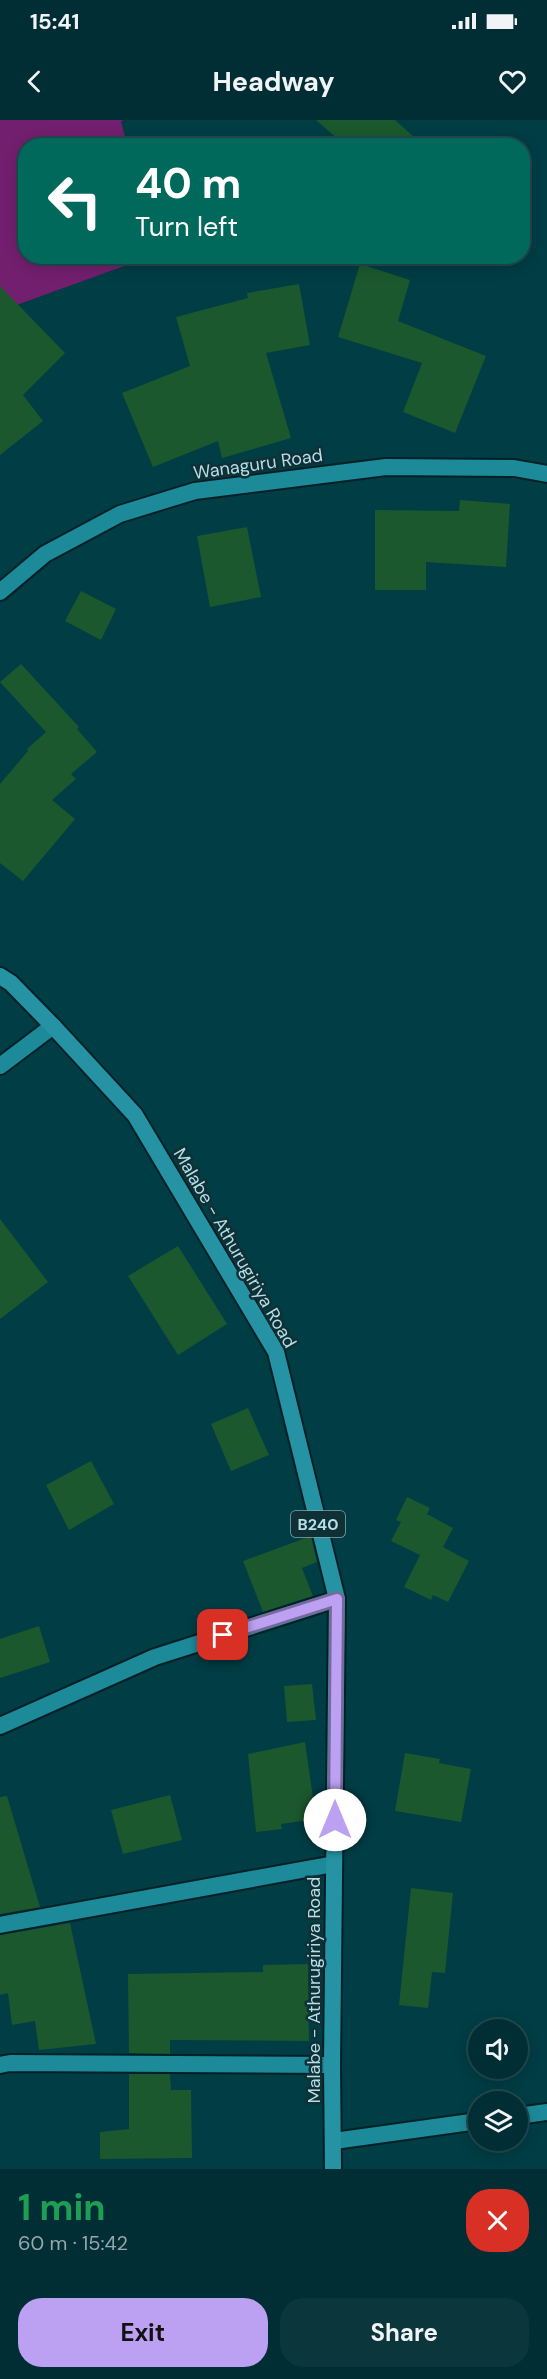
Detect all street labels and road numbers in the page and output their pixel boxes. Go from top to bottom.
street label: Wanaguru Road [192,443,324,485]
street label: Malabe - Athurugiriya Road [168,1144,302,1352]
road number: B240 [291,1511,345,1537]
street label: Malabe - Athurugiriya Road [302,1877,326,2103]

